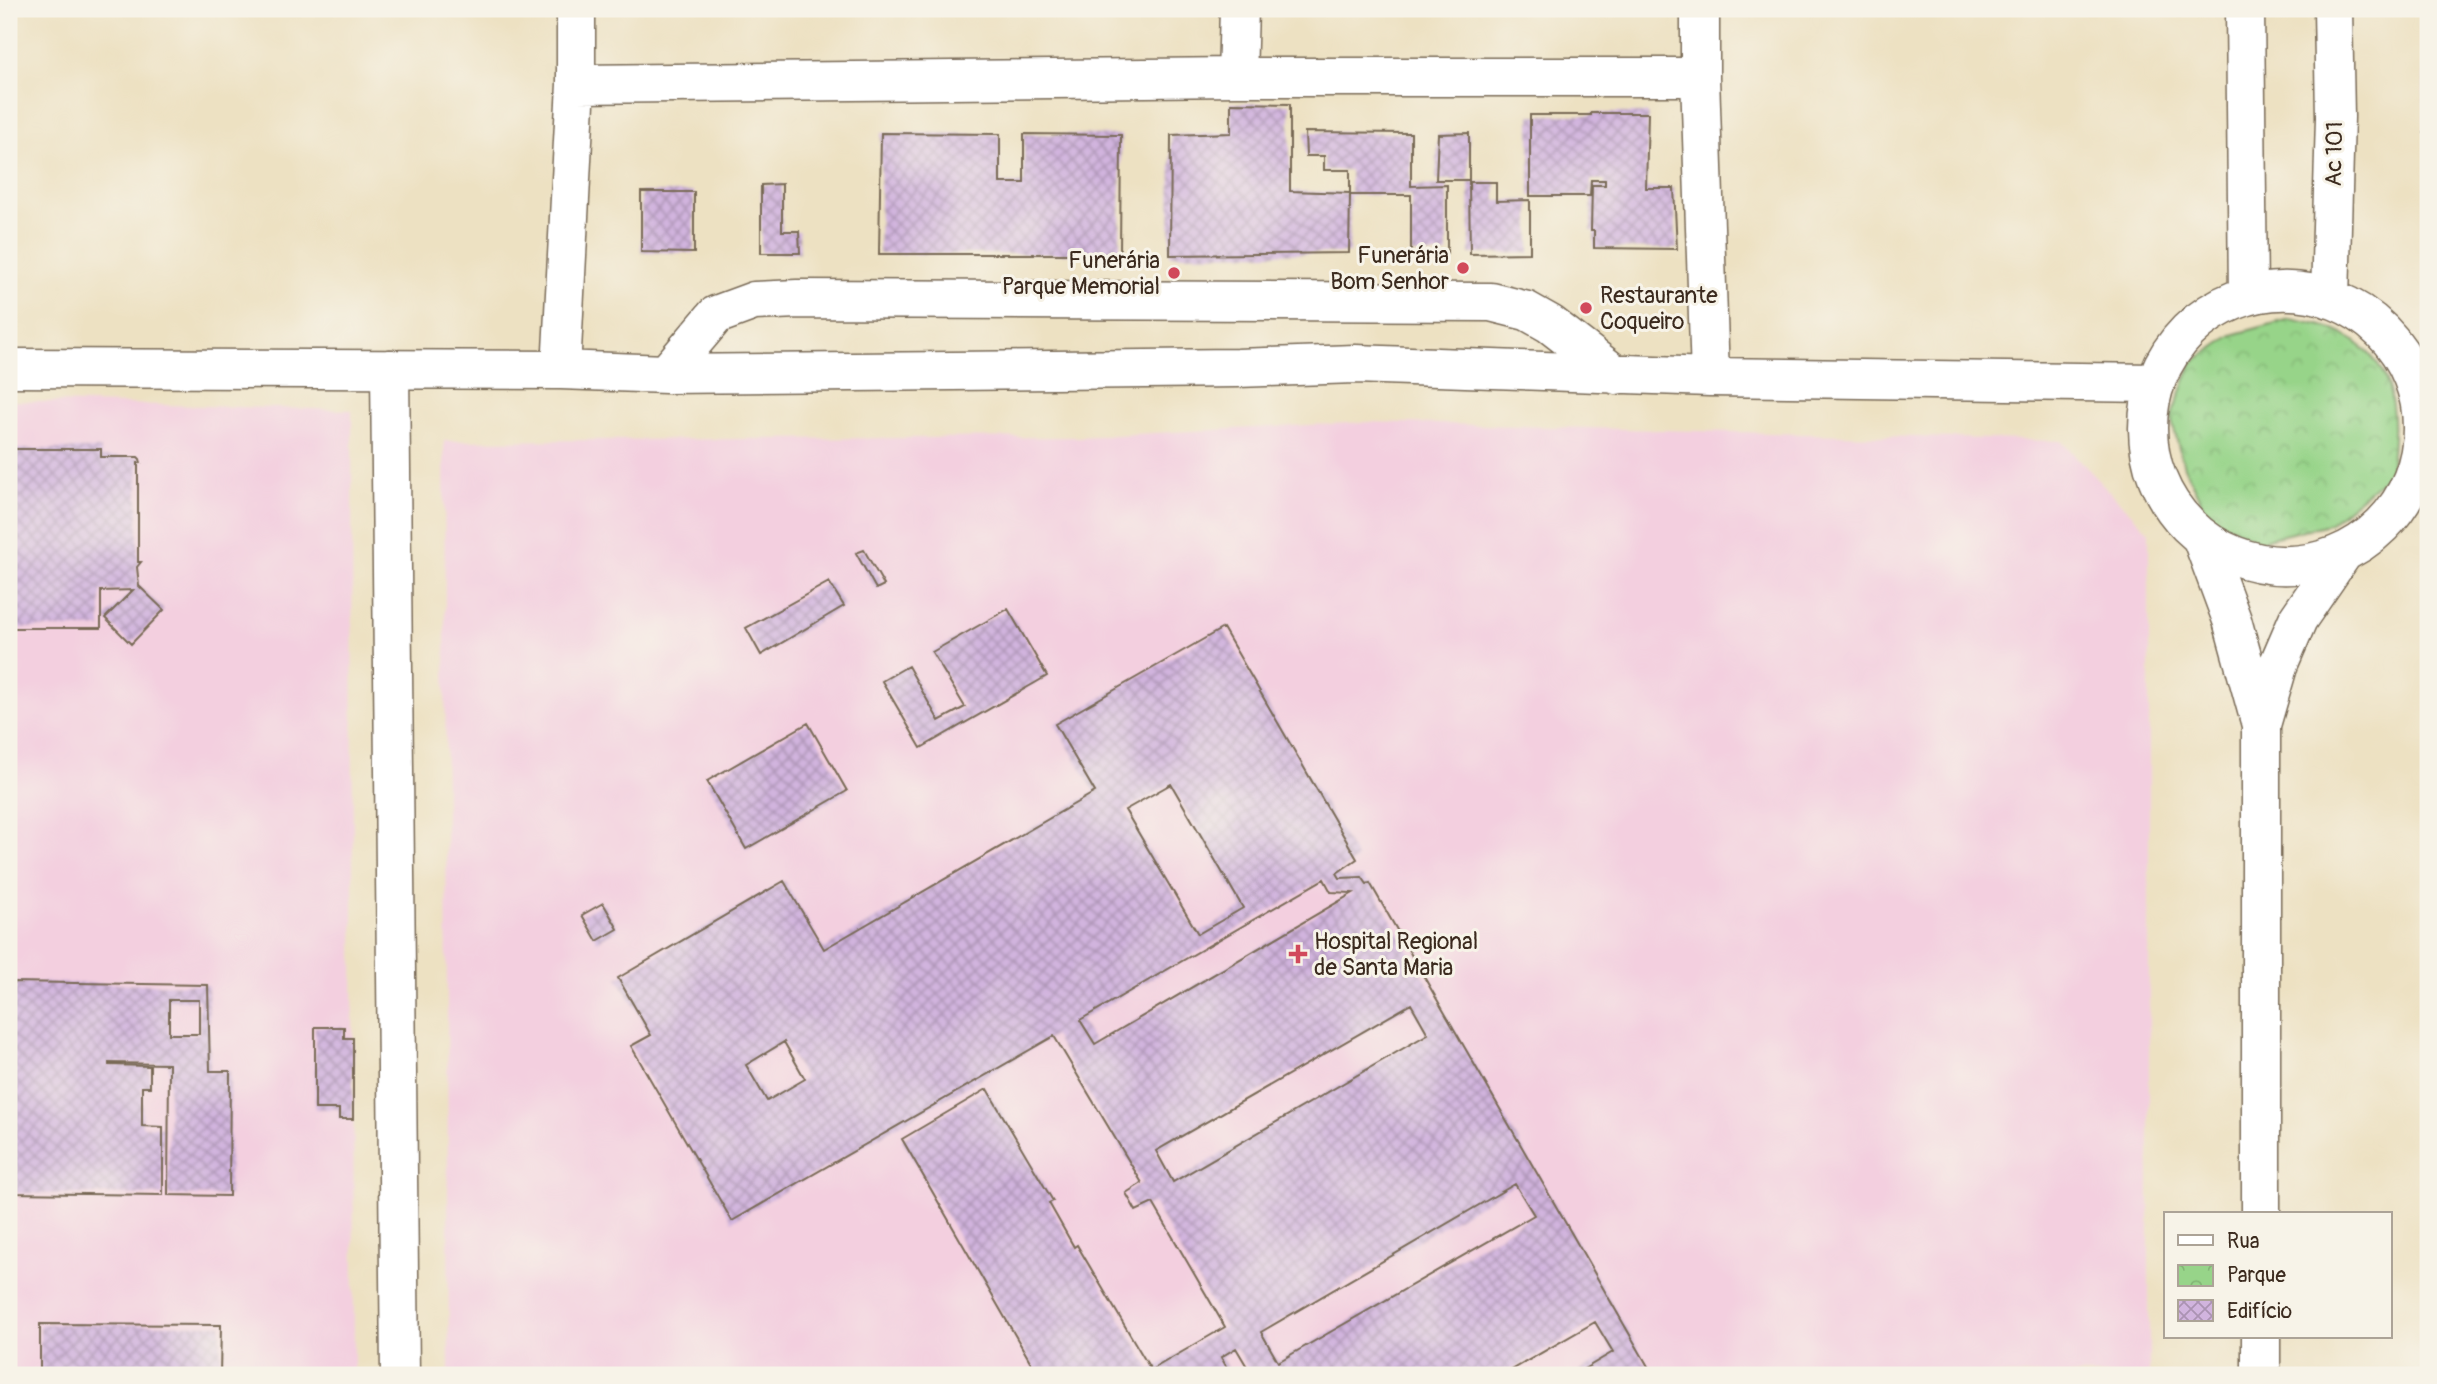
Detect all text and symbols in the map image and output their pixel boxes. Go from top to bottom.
street label: Ac 101 [2319,121,2349,187]
place label: Funerária Bom Senhor [1330,241,1449,296]
place label: Funerária Parque Memorial [1002,246,1160,301]
marker: Funerária Bom Senhor [1455,260,1471,276]
marker: Funerária Parque Memorial [1166,265,1182,281]
place label: Restaurante Coqueiro [1600,281,1718,336]
marker: Restaurante Coqueiro [1578,300,1594,316]
place label: Hospital Regional de Santa Maria [1314,927,1478,982]
marker: Hospital Regional de Santa Maria [1288,944,1308,964]
legend [2164,1212,2392,1338]
text: Rua [2227,1228,2260,1255]
text: Parque [2227,1262,2286,1289]
text: Edifício [2227,1298,2292,1325]

